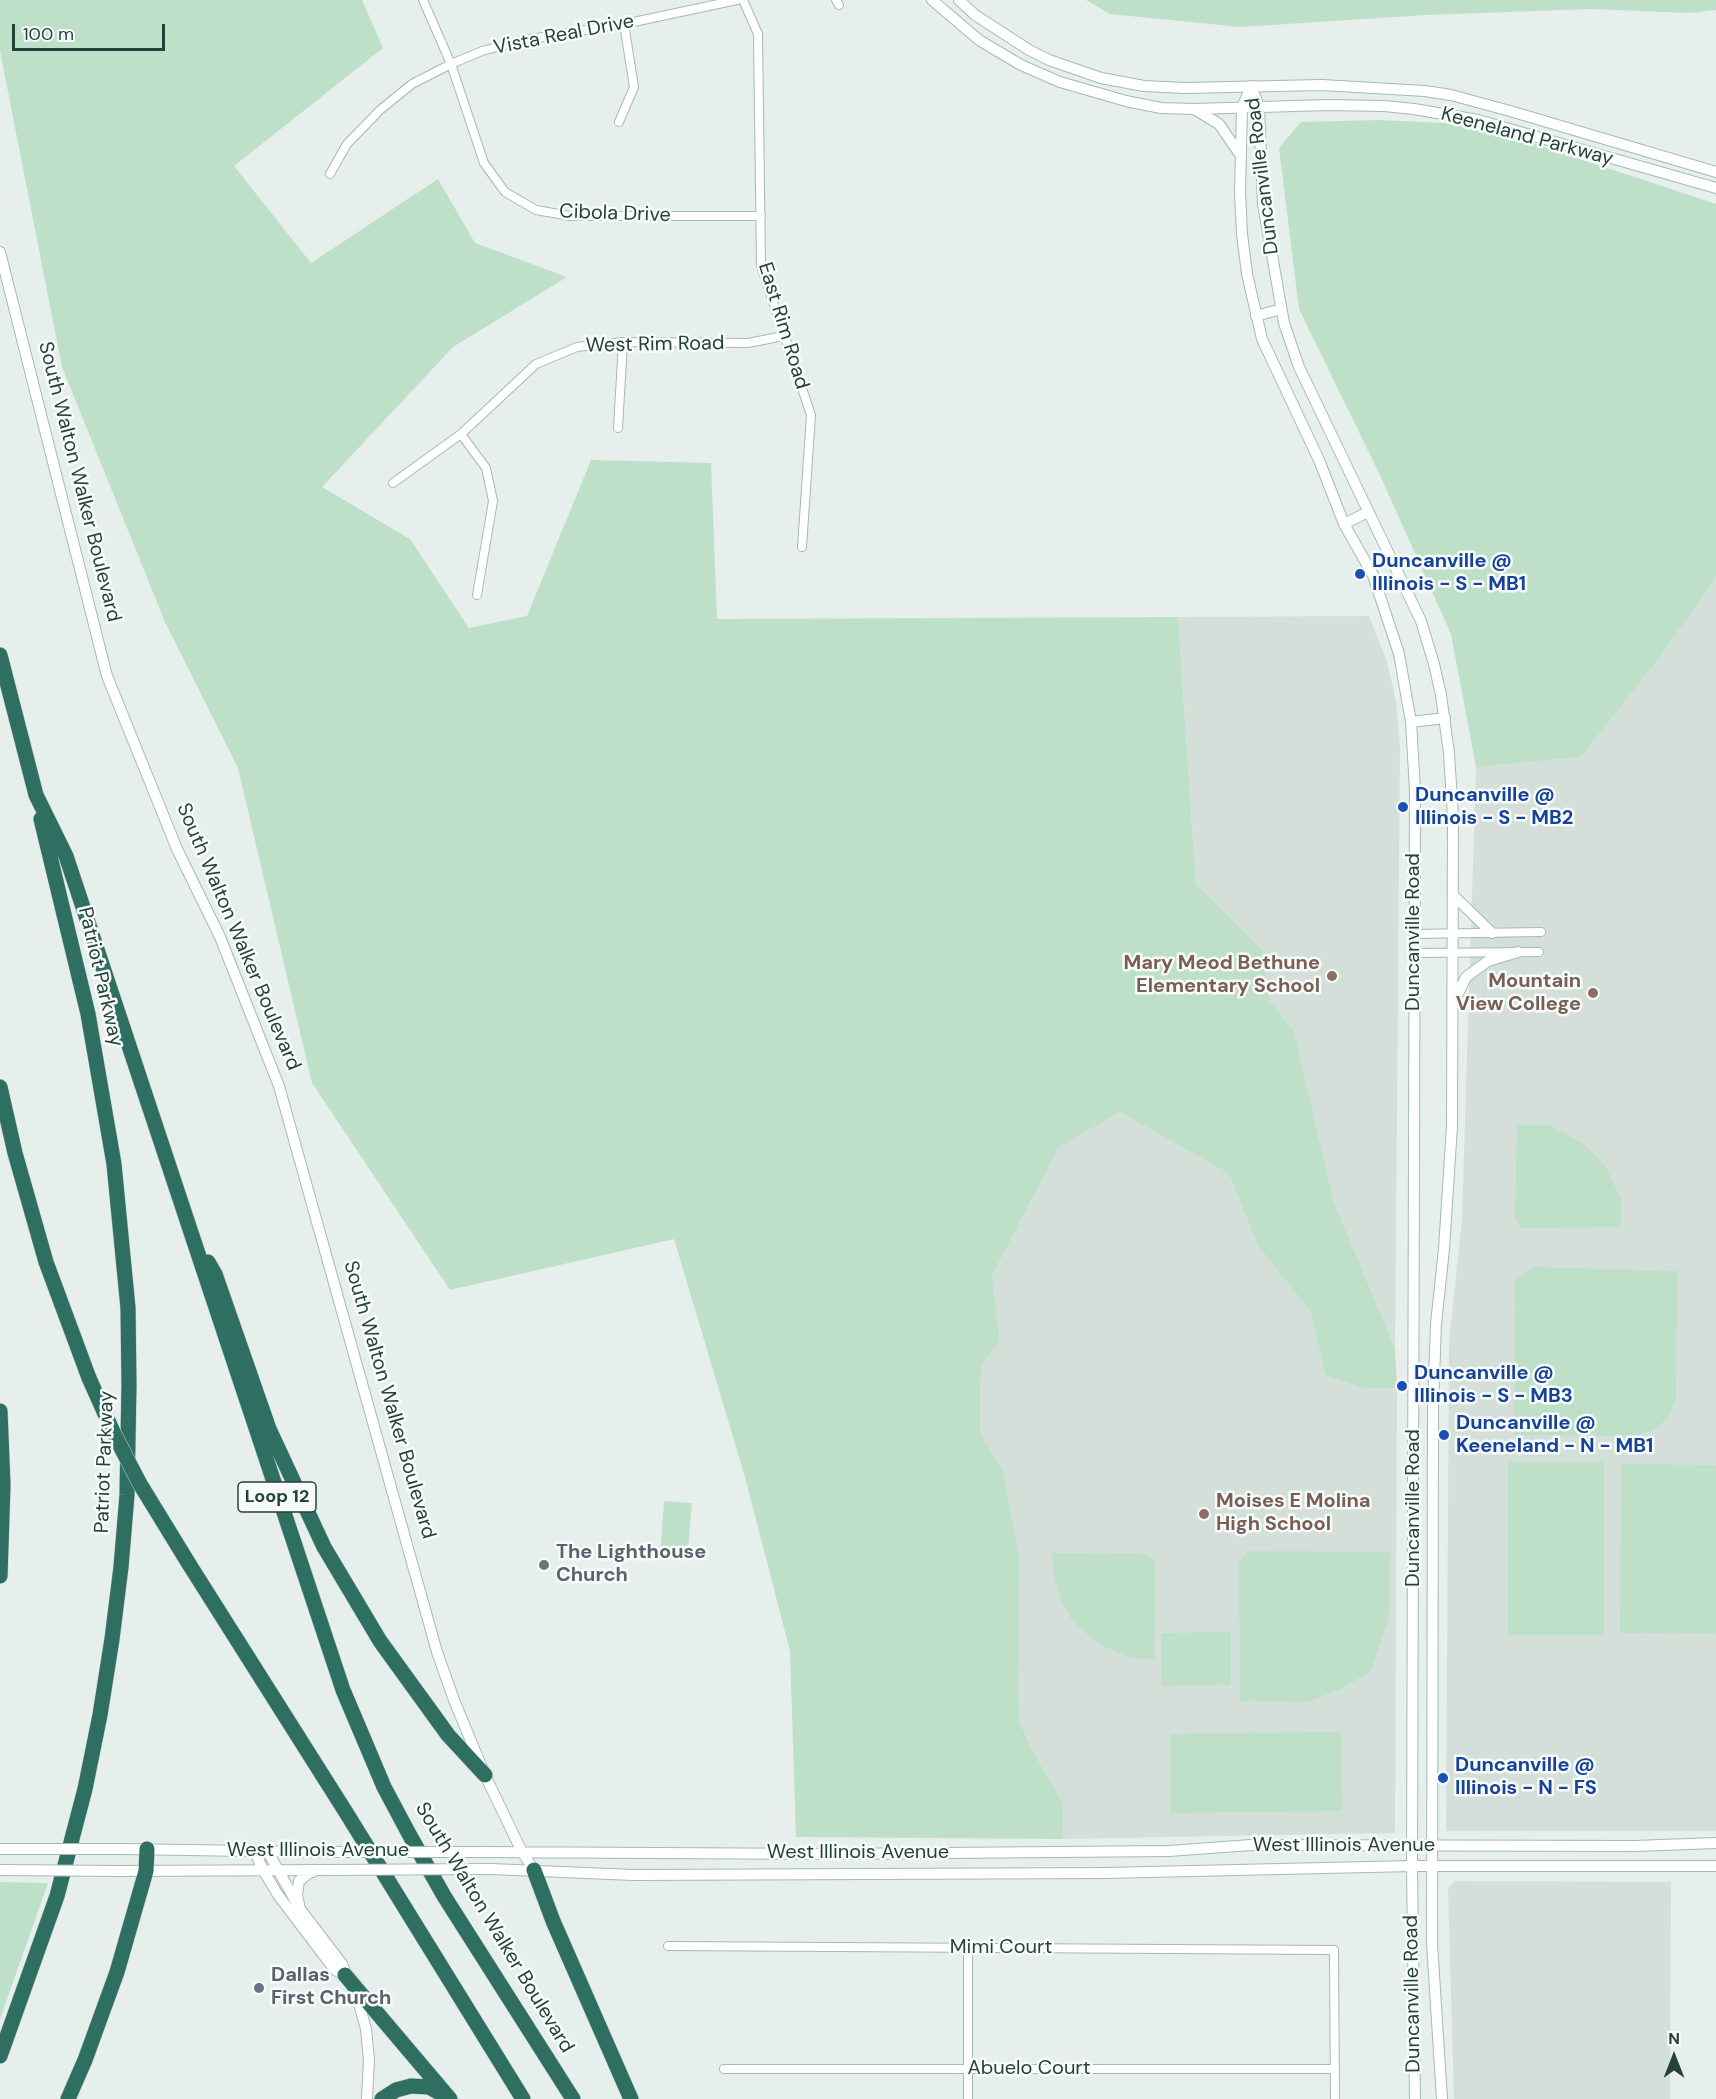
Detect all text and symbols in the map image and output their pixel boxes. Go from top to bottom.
street label: Vista Real Drive [492,10,636,60]
scale bar [15,12,168,50]
text: 100 m [23,22,74,46]
street label: Duncanville Road [1241,96,1285,256]
street label: Keeneland Parkway [1438,102,1616,172]
street label: Cibola Drive [559,200,671,228]
street label: East Rim Road [752,260,814,392]
street label: West Rim Road [585,332,725,358]
street label: South Walton Walker Boulevard [33,339,125,625]
place label: Duncanville @ Illinois - S - MB1 [1372,550,1526,597]
marker: Duncanville @ Illinois - S - MB1 [1353,567,1367,581]
place label: Duncanville @ Illinois - S - MB2 [1415,784,1573,831]
street label: South Walton Walker Boulevard [171,800,305,1074]
marker: Duncanville @ Illinois - S - MB2 [1396,800,1410,814]
street label: Duncanville Road [1402,853,1426,1011]
street label: Patriot Parkway [72,905,128,1049]
place label: Mary Meod Bethune Elementary School [1123,952,1320,999]
marker: Mary Meod Bethune Elementary School [1325,969,1339,983]
place label: Mountain View College [1456,970,1581,1017]
marker: Mountain View College [1586,986,1600,1000]
street label: South Walton Walker Boulevard [338,1258,440,1542]
place label: Duncanville @ Illinois - S - MB3 [1414,1362,1573,1409]
marker: Duncanville @ Illinois - S - MB3 [1395,1379,1409,1393]
street label: Patriot Parkway [91,1390,119,1534]
place label: Duncanville @ Keeneland - N - MB1 [1456,1412,1653,1459]
marker: Duncanville @ Keeneland - N - MB1 [1437,1428,1451,1442]
street label: Duncanville Road [1402,1429,1426,1587]
road number: Loop 12 [238,1482,316,1512]
place label: Moises E Molina High School [1216,1490,1371,1537]
marker: Moises E Molina High School [1197,1507,1211,1521]
place label: The Lighthouse Church [556,1541,706,1588]
marker: The Lighthouse Church [537,1558,551,1572]
place label: Duncanville @ Illinois - N - FS [1455,1754,1597,1801]
marker: Duncanville @ Illinois - N - FS [1436,1771,1450,1785]
street label: South Walton Walker Boulevard [410,1798,578,2058]
street label: West Illinois Avenue [1253,1834,1435,1858]
street label: West Illinois Avenue [227,1839,409,1863]
street label: West Illinois Avenue [767,1841,949,1865]
street label: Duncanville Road [1400,1915,1426,2073]
street label: Mimi Court [950,1936,1052,1960]
place label: Dallas First Church [271,1964,391,2011]
marker: Dallas First Church [252,1981,266,1995]
north arrow [1644,2027,1704,2087]
text: N [1668,2028,1680,2049]
street label: Abuelo Court [967,2057,1091,2081]

